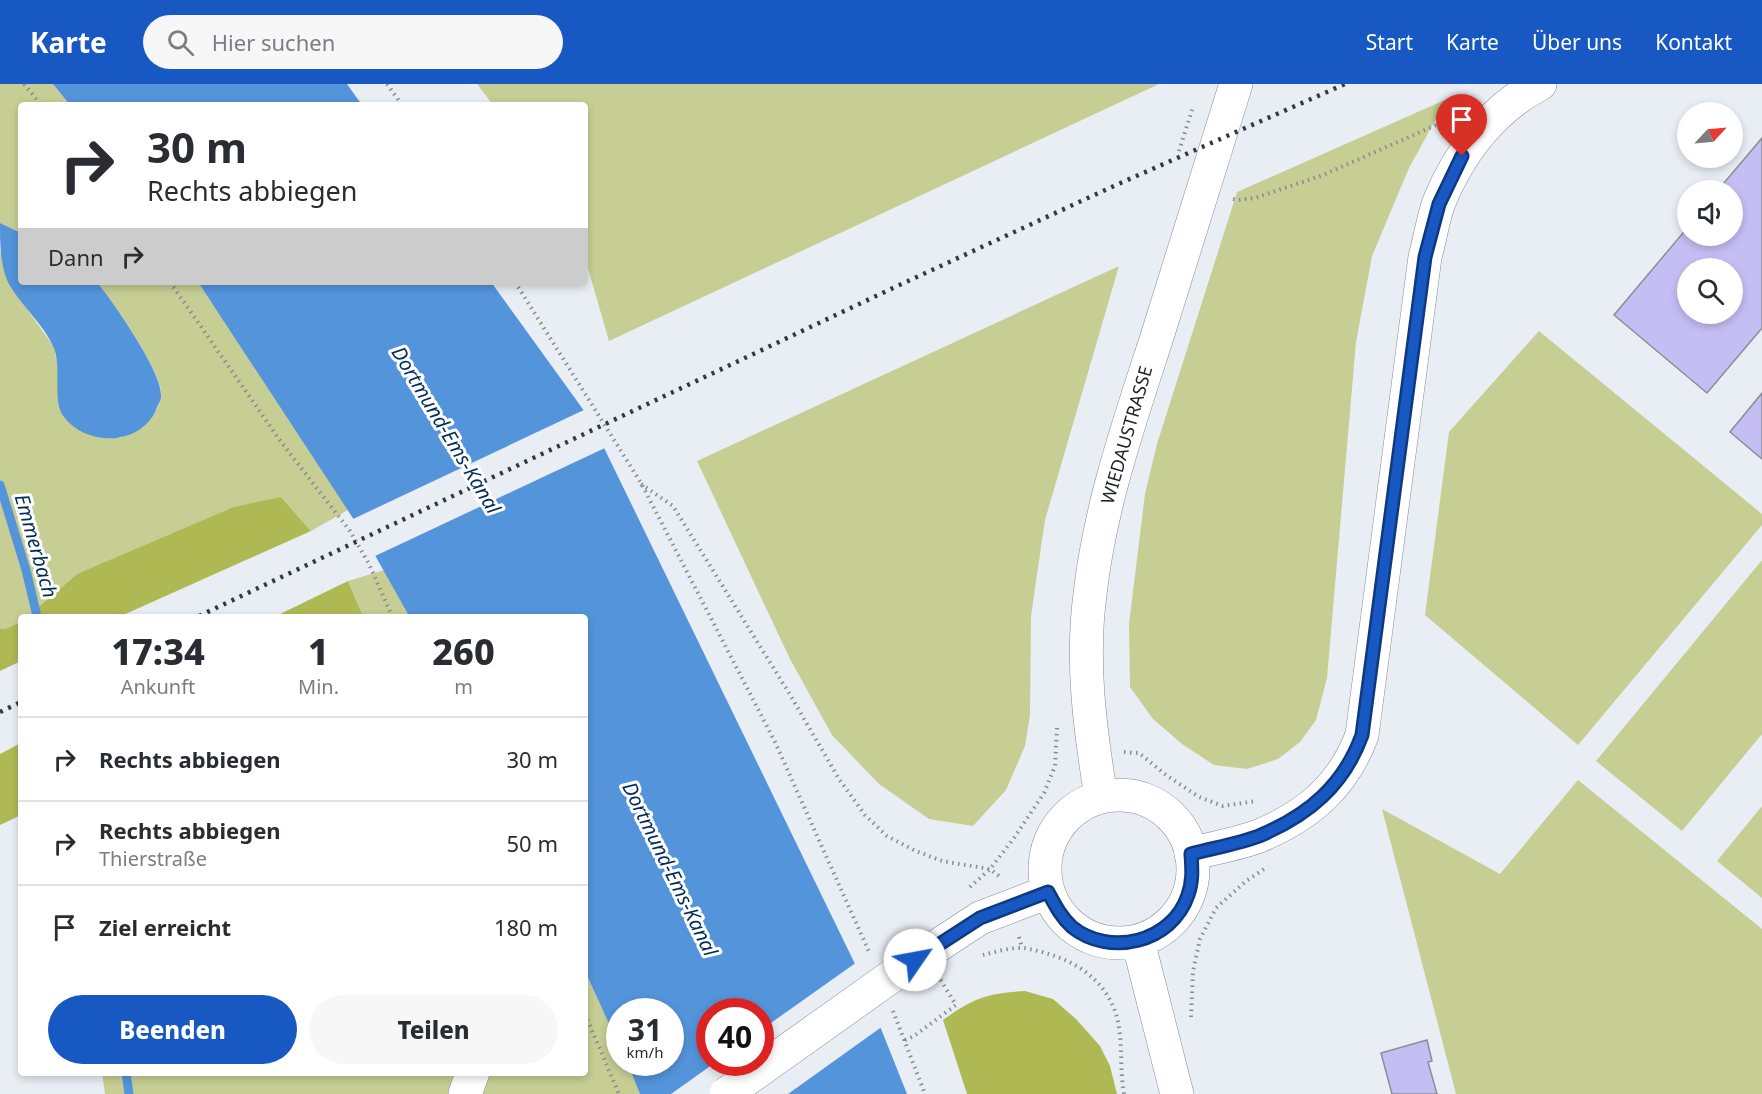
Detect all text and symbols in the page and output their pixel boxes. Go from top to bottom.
search box [143,15,563,69]
text: Karte [30,23,107,61]
icon: search [164,26,197,59]
text: Hier suchen [212,27,335,57]
text: Start [1366,28,1413,56]
text: Karte [1446,28,1499,56]
text: Über uns [1532,28,1622,56]
text: Kontakt [1655,28,1732,56]
pin [1436,94,1487,156]
north arrow [1677,102,1743,168]
map controls [1677,102,1743,324]
icon: arrive [1445,103,1478,136]
text: 30 m [147,118,247,175]
icon: right [48,126,126,204]
text: Rechts abbiegen [147,172,357,209]
button: sound [1677,180,1743,246]
icon: right [116,240,149,273]
text: Dann [48,242,104,272]
button: search [1677,258,1743,324]
water label: Dortmund-Ems-Kanal [386,341,508,519]
street label: WIEDAUSTRASSE [1095,363,1157,507]
water label: Emmerbach [9,491,64,601]
text: 17:34 [111,627,205,676]
text: 1 [308,627,329,676]
text: 260 [432,627,495,676]
text: Ankunft [121,673,195,700]
text: Min. [298,673,339,700]
text: m [454,673,473,700]
icon: right [48,743,81,776]
text: Rechts abbiegen [99,744,281,774]
text: 30 m [507,744,558,774]
water label: Dortmund-Ems-Kanal [616,777,725,961]
text: Rechts abbiegen [99,815,281,845]
icon: right [48,827,81,860]
text: 50 m [507,828,558,858]
text: Thierstraße [99,845,207,872]
icon: arrive [48,911,81,944]
text: Ziel erreicht [99,912,231,942]
text: 180 m [494,912,558,942]
position arrow [883,928,947,992]
button: Beenden [48,995,297,1064]
button: Teilen [309,995,558,1064]
speed limit sign: 40 [696,998,774,1076]
text: 31 [628,1009,662,1050]
text: km/h [627,1042,663,1062]

